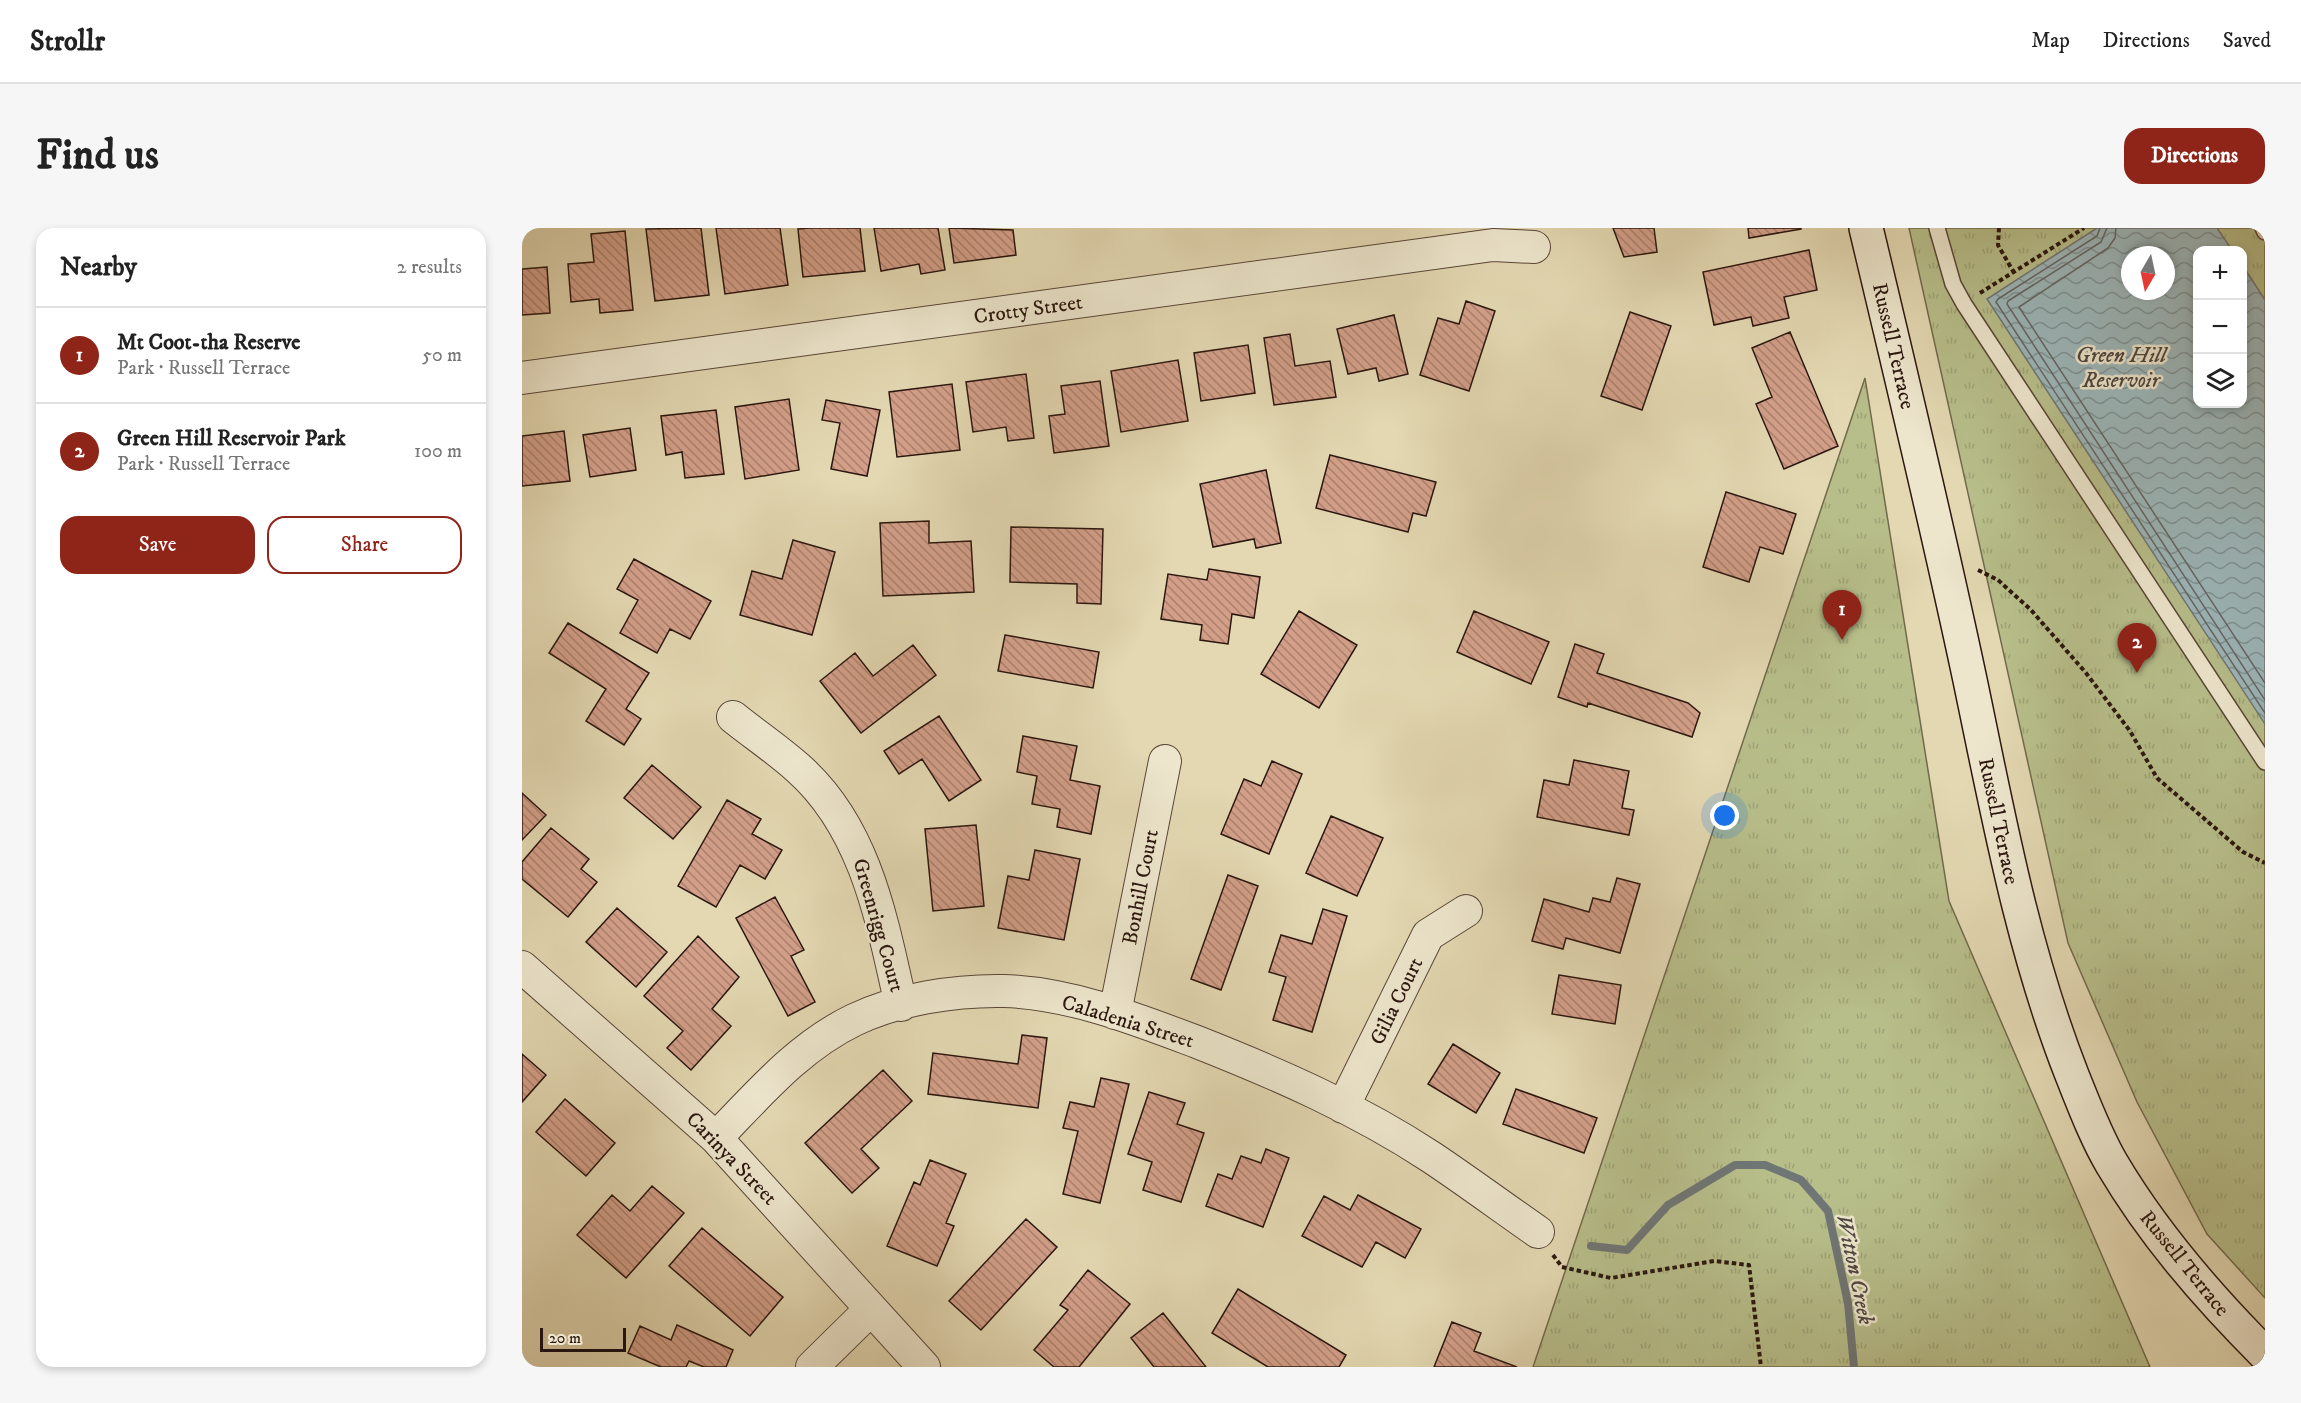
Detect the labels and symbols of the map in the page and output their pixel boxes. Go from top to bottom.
north arrow [2121,246,2175,300]
street label: Russell Terrace [1866,281,1920,412]
street label: Crotty Street [972,289,1084,330]
water label: Green Hill Reservoir [2076,342,2168,394]
pin: 1 [1822,590,1862,640]
pin: 2 [2118,624,2156,673]
street label: Russell Terrace [1972,756,2024,887]
your location [1710,801,1739,830]
street label: Bonhill Court [1117,827,1165,947]
street label: Greenrigg Court [847,855,910,995]
street label: Gilia Court [1365,953,1429,1049]
street label: Caladenia Street [1059,990,1197,1054]
street label: Carinya Street [680,1106,782,1211]
street label: Russell Terrace [2134,1205,2235,1322]
water label: Witton Creek [1830,1212,1880,1328]
scale bar [540,1325,626,1352]

